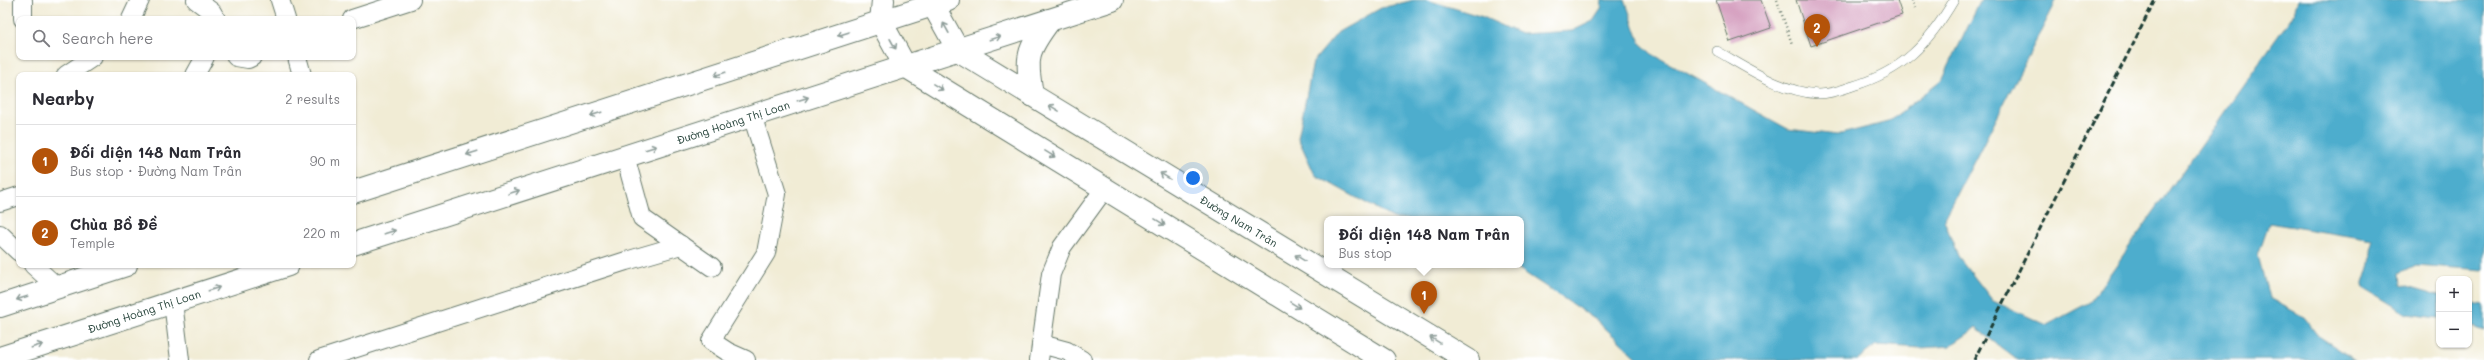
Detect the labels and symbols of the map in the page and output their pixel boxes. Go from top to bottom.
pin: 2 [1804,14,1830,47]
one-way arrow [941,22,949,34]
one-way arrow [837,31,850,38]
one-way arrow [989,34,1001,42]
one-way arrow [889,38,897,50]
one-way arrow [713,71,726,78]
one-way arrow [933,82,944,91]
one-way arrow [796,95,809,102]
street label: Đường Hoàng Thị Loan [674,97,792,147]
one-way arrow [1048,104,1060,112]
one-way arrow [590,110,602,118]
one-way arrow [644,144,657,151]
one-way arrow [467,150,479,158]
one-way arrow [1044,151,1056,159]
your location [1183,168,1203,188]
one-way arrow [1160,172,1171,180]
one-way arrow [507,188,520,195]
street label: Đường Nam Trân [1197,192,1281,250]
one-way arrow [1154,218,1165,226]
one-way arrow [383,228,396,235]
one-way arrow [1294,253,1306,261]
pin: 1 [1411,281,1437,314]
one-way arrow [208,285,221,292]
street label: Đường Hoàng Thị Loan [85,286,203,336]
one-way arrow [17,295,29,303]
one-way arrow [1289,301,1300,309]
one-way arrow [1429,335,1441,343]
one-way arrow [30,342,43,349]

